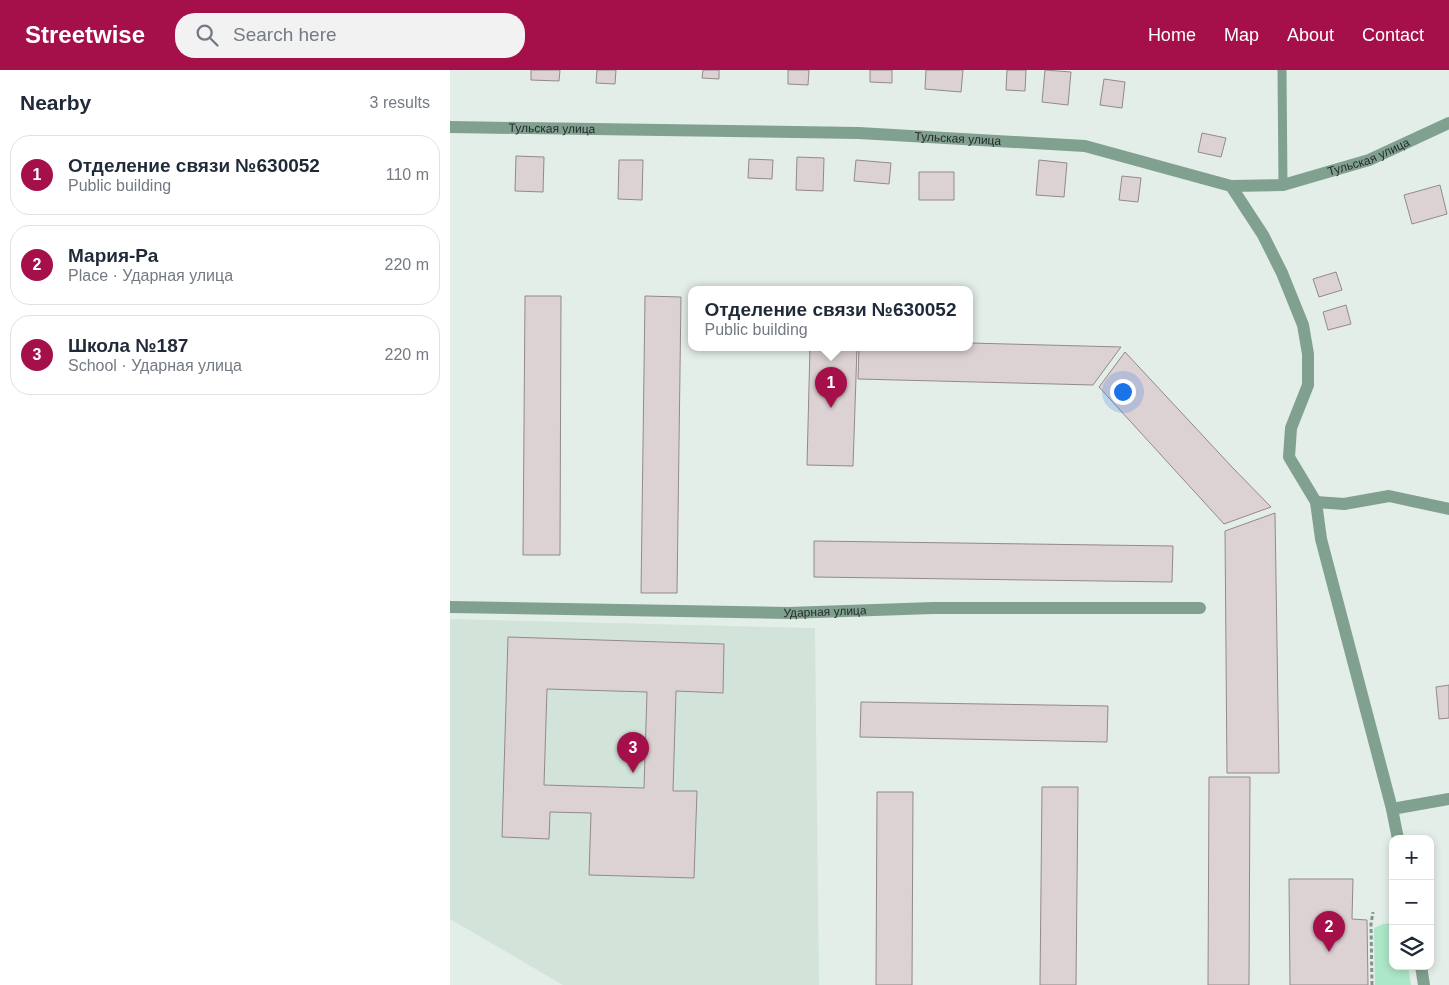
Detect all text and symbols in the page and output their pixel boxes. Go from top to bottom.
search box [175,13,525,58]
text: Streetwise [25,21,145,48]
icon: search [193,21,221,49]
text: Search here [233,24,337,45]
text: Home [1148,25,1196,45]
text: Map [1224,25,1259,45]
text: About [1287,25,1334,45]
text: Contact [1362,25,1424,45]
text: Nearby [20,91,91,114]
text: 3 results [370,94,430,111]
street label: Тульская улица [509,121,596,136]
street label: Тульская улица [914,129,1002,148]
street label: Тульская улица [1326,135,1412,179]
text: Отделение связи №630052 [68,155,320,176]
text: 1 [33,166,41,183]
text: 110 m [386,166,429,183]
text: Public building [68,177,171,194]
text: Мария-Ра [68,245,158,266]
text: 2 [33,256,41,273]
text: 220 m [385,256,429,273]
text: Place · Ударная улица [68,267,233,284]
popup [688,286,973,351]
text: Отделение связи №630052 [705,299,956,320]
text: Public building [705,321,808,338]
text: Школа №187 [68,335,188,356]
text: 3 [33,346,41,363]
text: 220 m [385,346,429,363]
text: School · Ударная улица [68,357,242,374]
pin: 1 [815,367,847,408]
your location [1110,379,1136,405]
street label: Ударная улица [783,603,867,620]
pin: 3 [617,732,649,773]
map controls [1389,835,1434,970]
button: + [1389,835,1434,880]
button: − [1389,880,1434,925]
pin: 2 [1313,911,1345,952]
button: layers [1389,925,1434,970]

